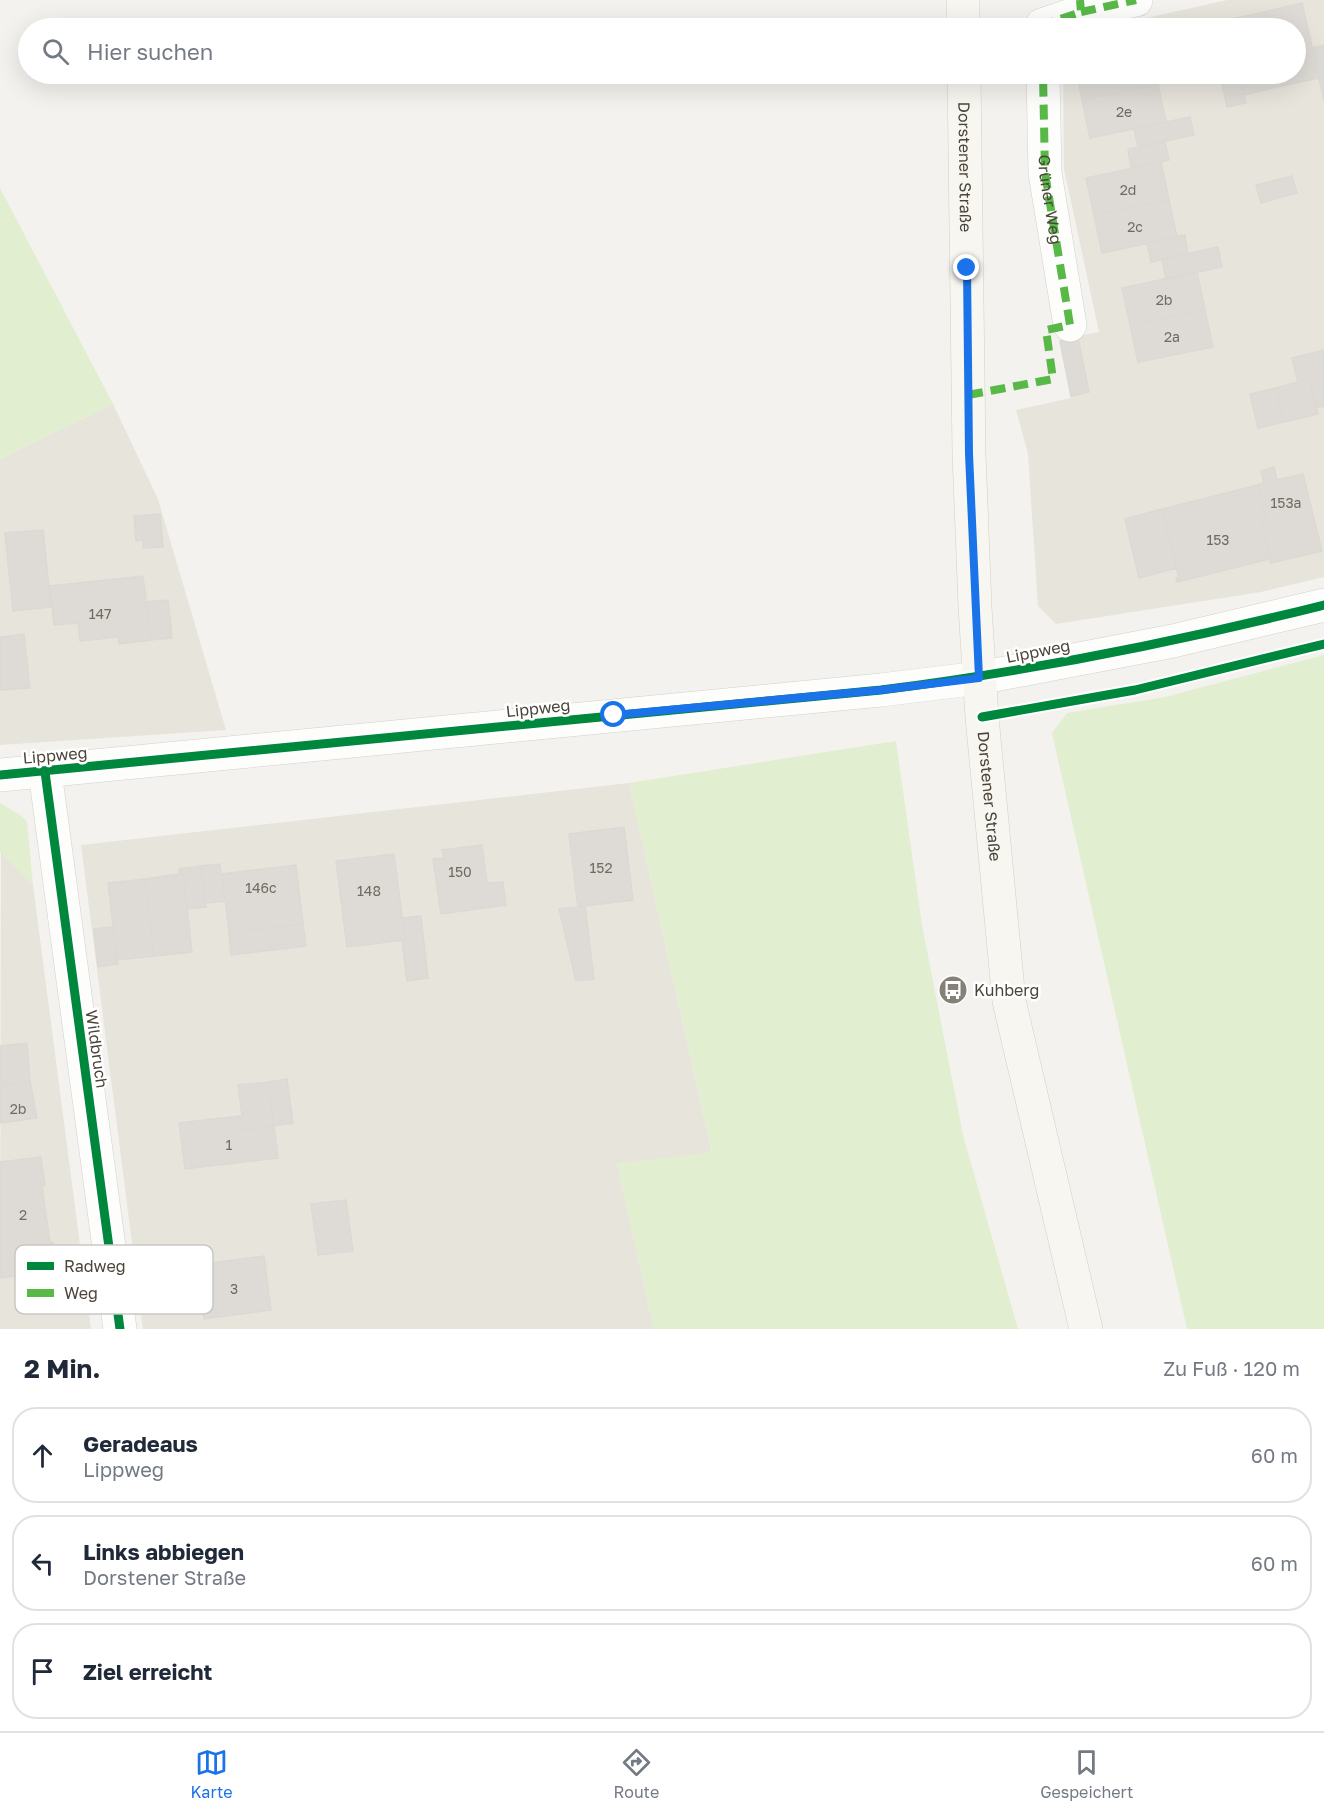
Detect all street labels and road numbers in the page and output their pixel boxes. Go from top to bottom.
street label: Dorstener Straße [954,102,976,232]
street label: Grüner Weg [1035,155,1067,246]
street label: Lippweg [1004,635,1072,667]
street label: Lippweg [505,695,571,721]
street label: Dorstener Straße [973,730,1006,862]
street label: Lippweg [22,742,88,768]
street label: Wildbruch [82,1009,112,1089]

